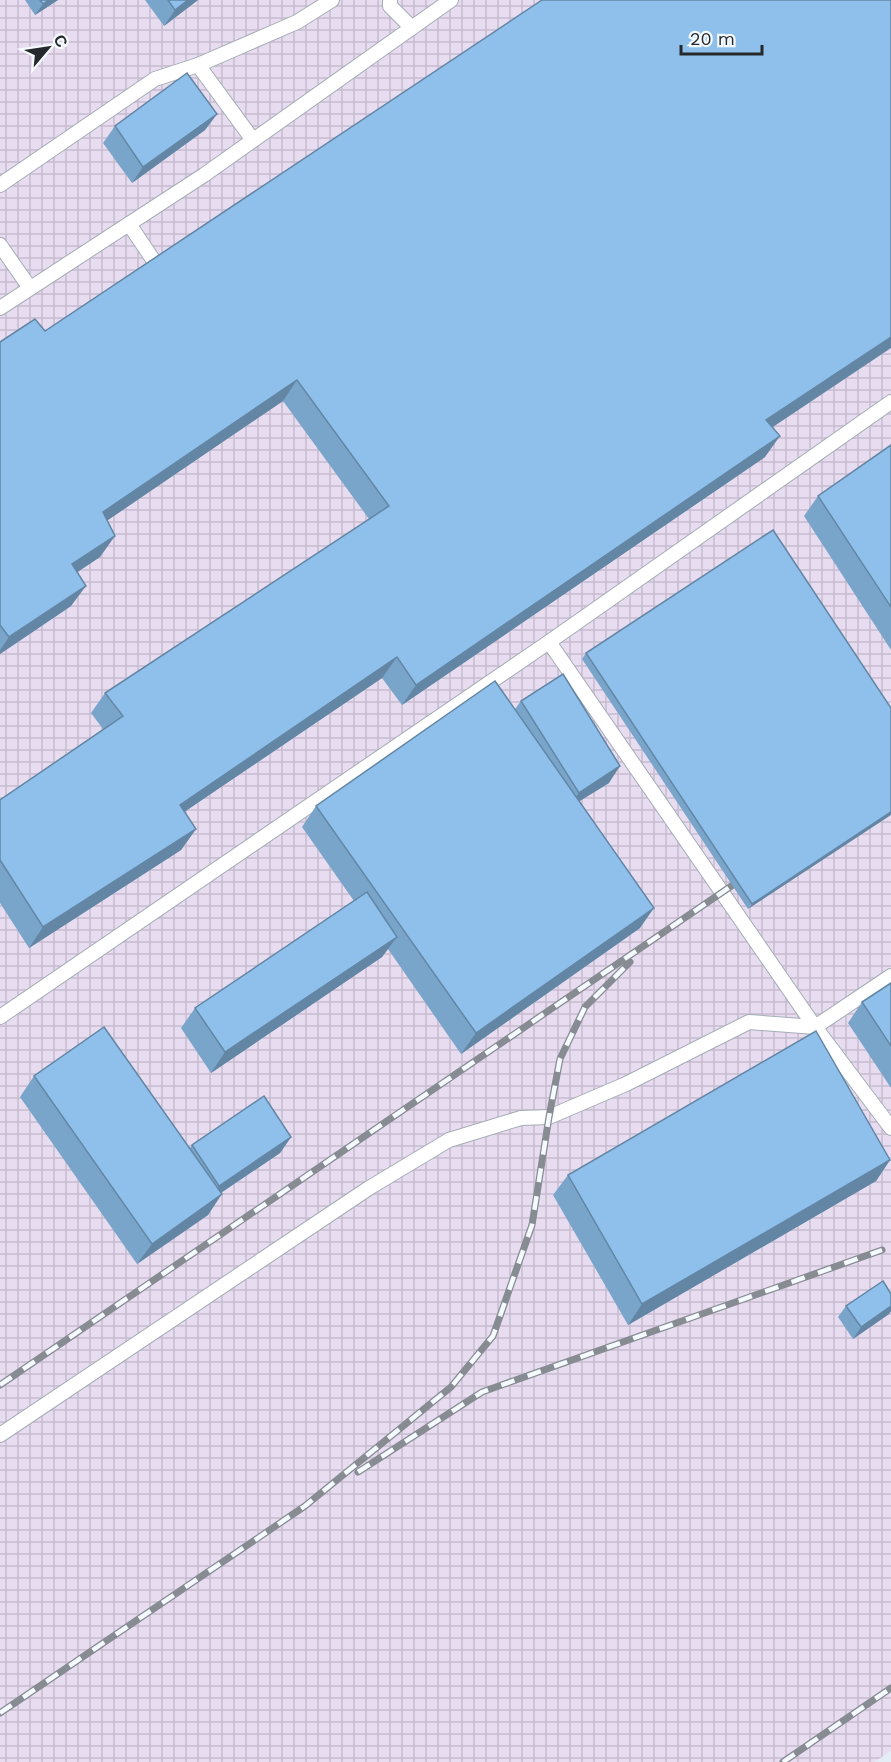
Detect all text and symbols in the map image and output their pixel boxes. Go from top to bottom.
north arrow [18,18,78,78]
scale bar [681,18,762,56]
text: 20 m [690,28,735,49]
text: С [50,31,72,51]

